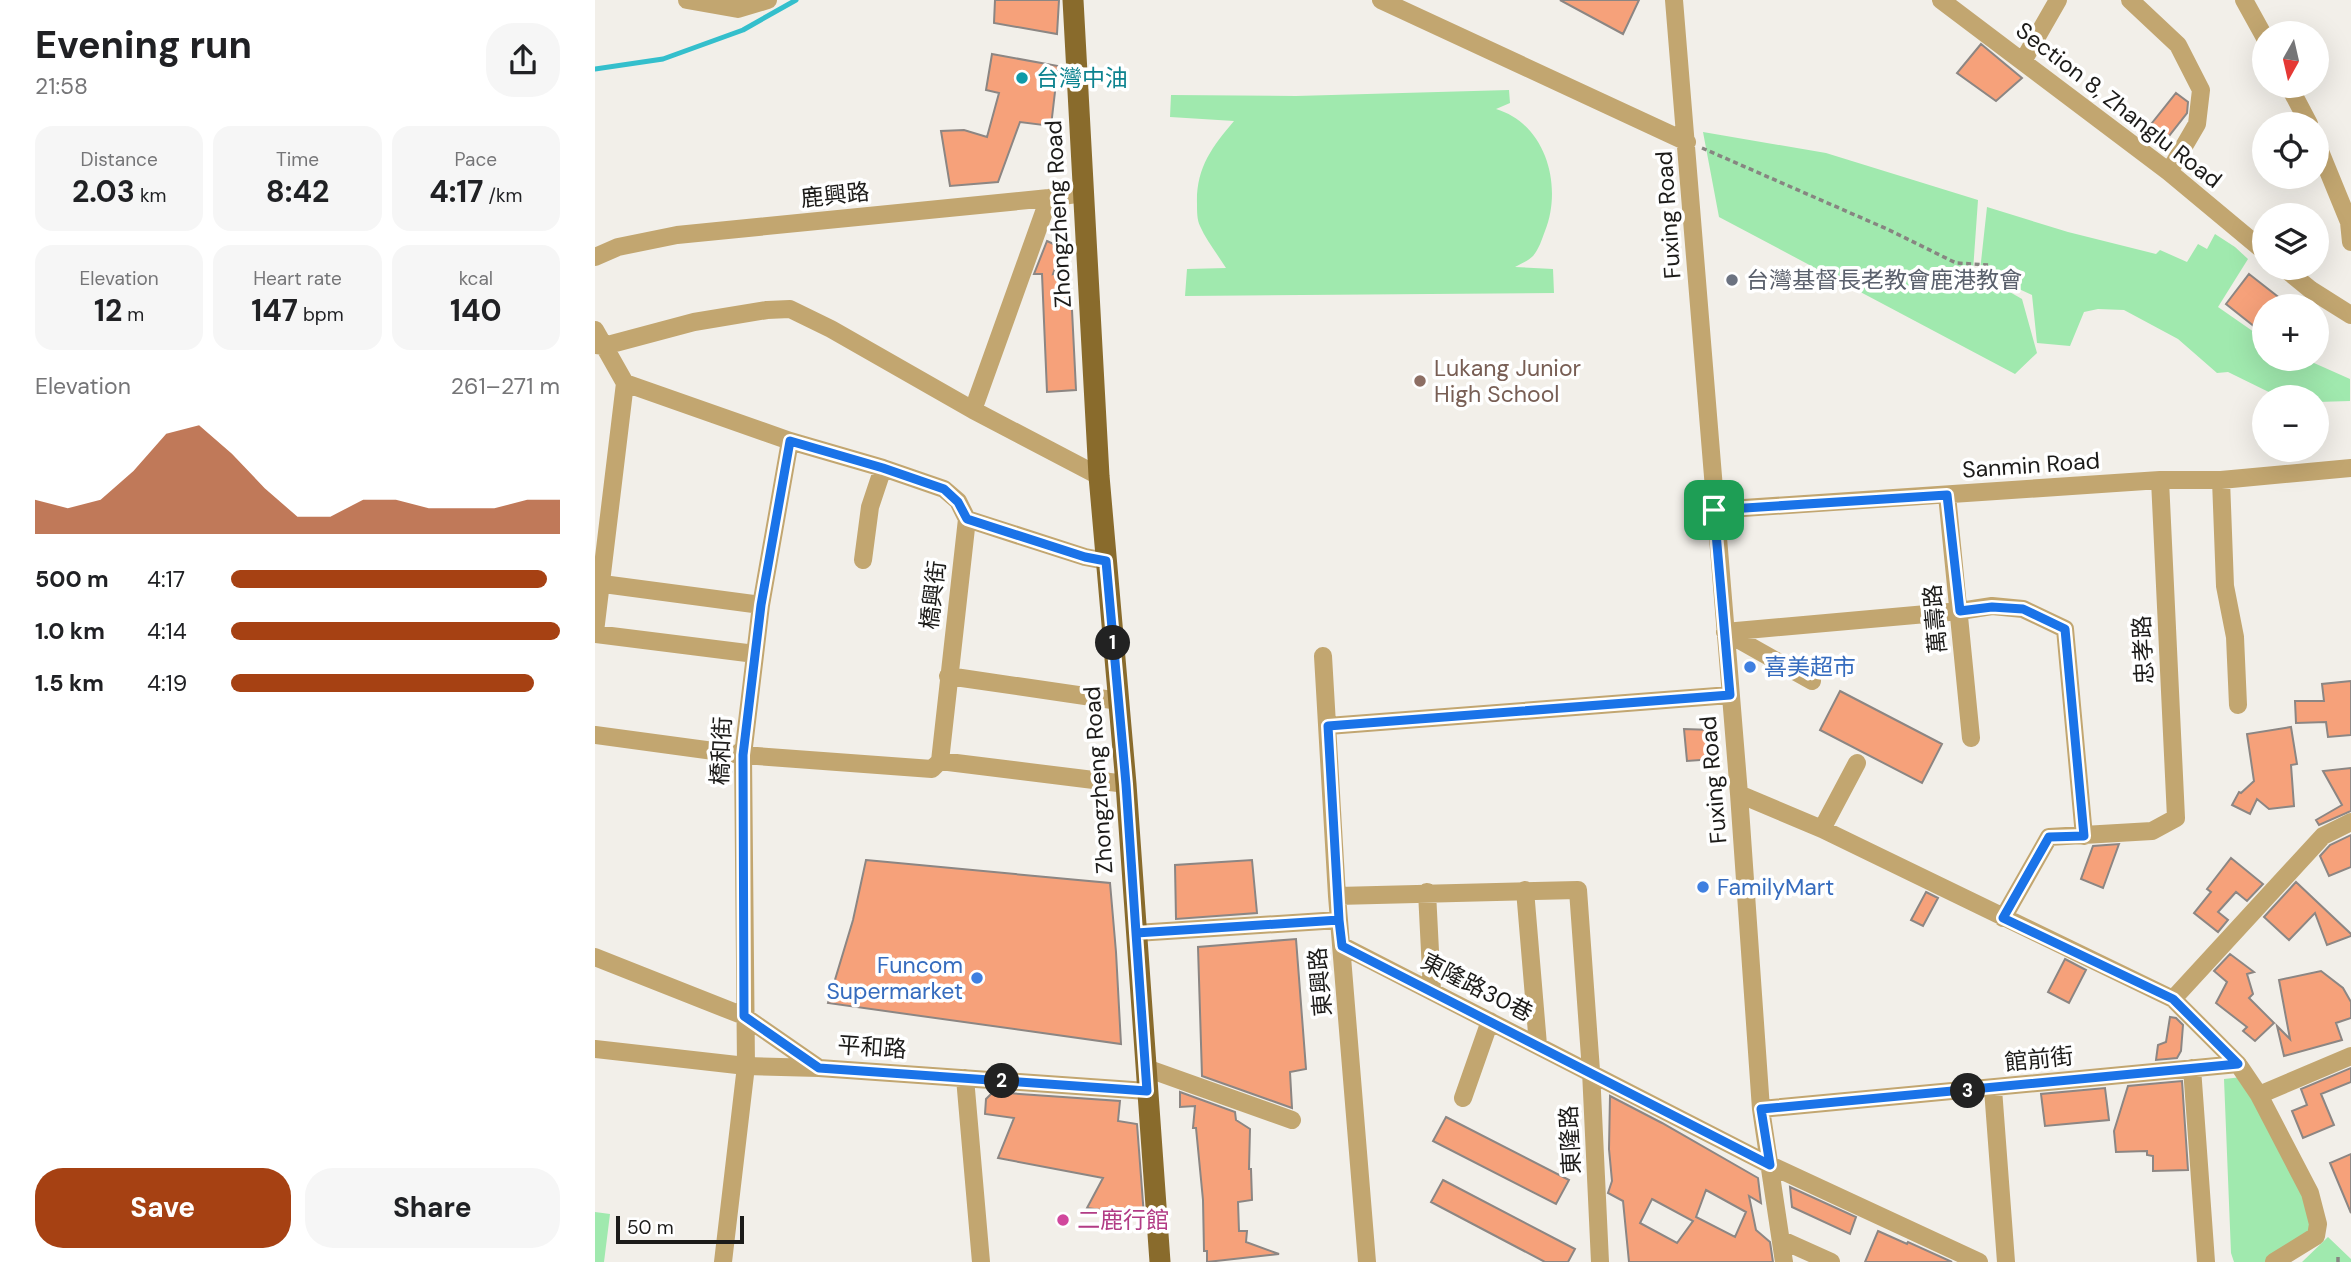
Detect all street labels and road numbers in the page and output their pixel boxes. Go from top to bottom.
street label: Section 8, Zhanglu Road [2010,15,2228,195]
street label: Zhongzheng Road [1038,119,1078,309]
street label: Fuxing Road [1649,150,1687,280]
street label: 鹿興路 [799,176,871,214]
street label: Sanmin Road [1961,445,2101,485]
street label: 橋興街 [914,559,952,631]
street label: 萬壽路 [1917,583,1953,655]
street label: 忠孝路 [2126,615,2160,685]
street label: Zhongzheng Road [1076,685,1120,875]
street label: Fuxing Road [1692,715,1734,845]
street label: 橋和街 [704,716,738,786]
street label: 東興路 [1302,946,1338,1018]
street label: 東隆路30巷 [1416,946,1538,1028]
street label: 平和路 [837,1030,907,1064]
street label: 館前街 [2003,1040,2075,1078]
street label: 東隆路 [1553,1105,1587,1175]

